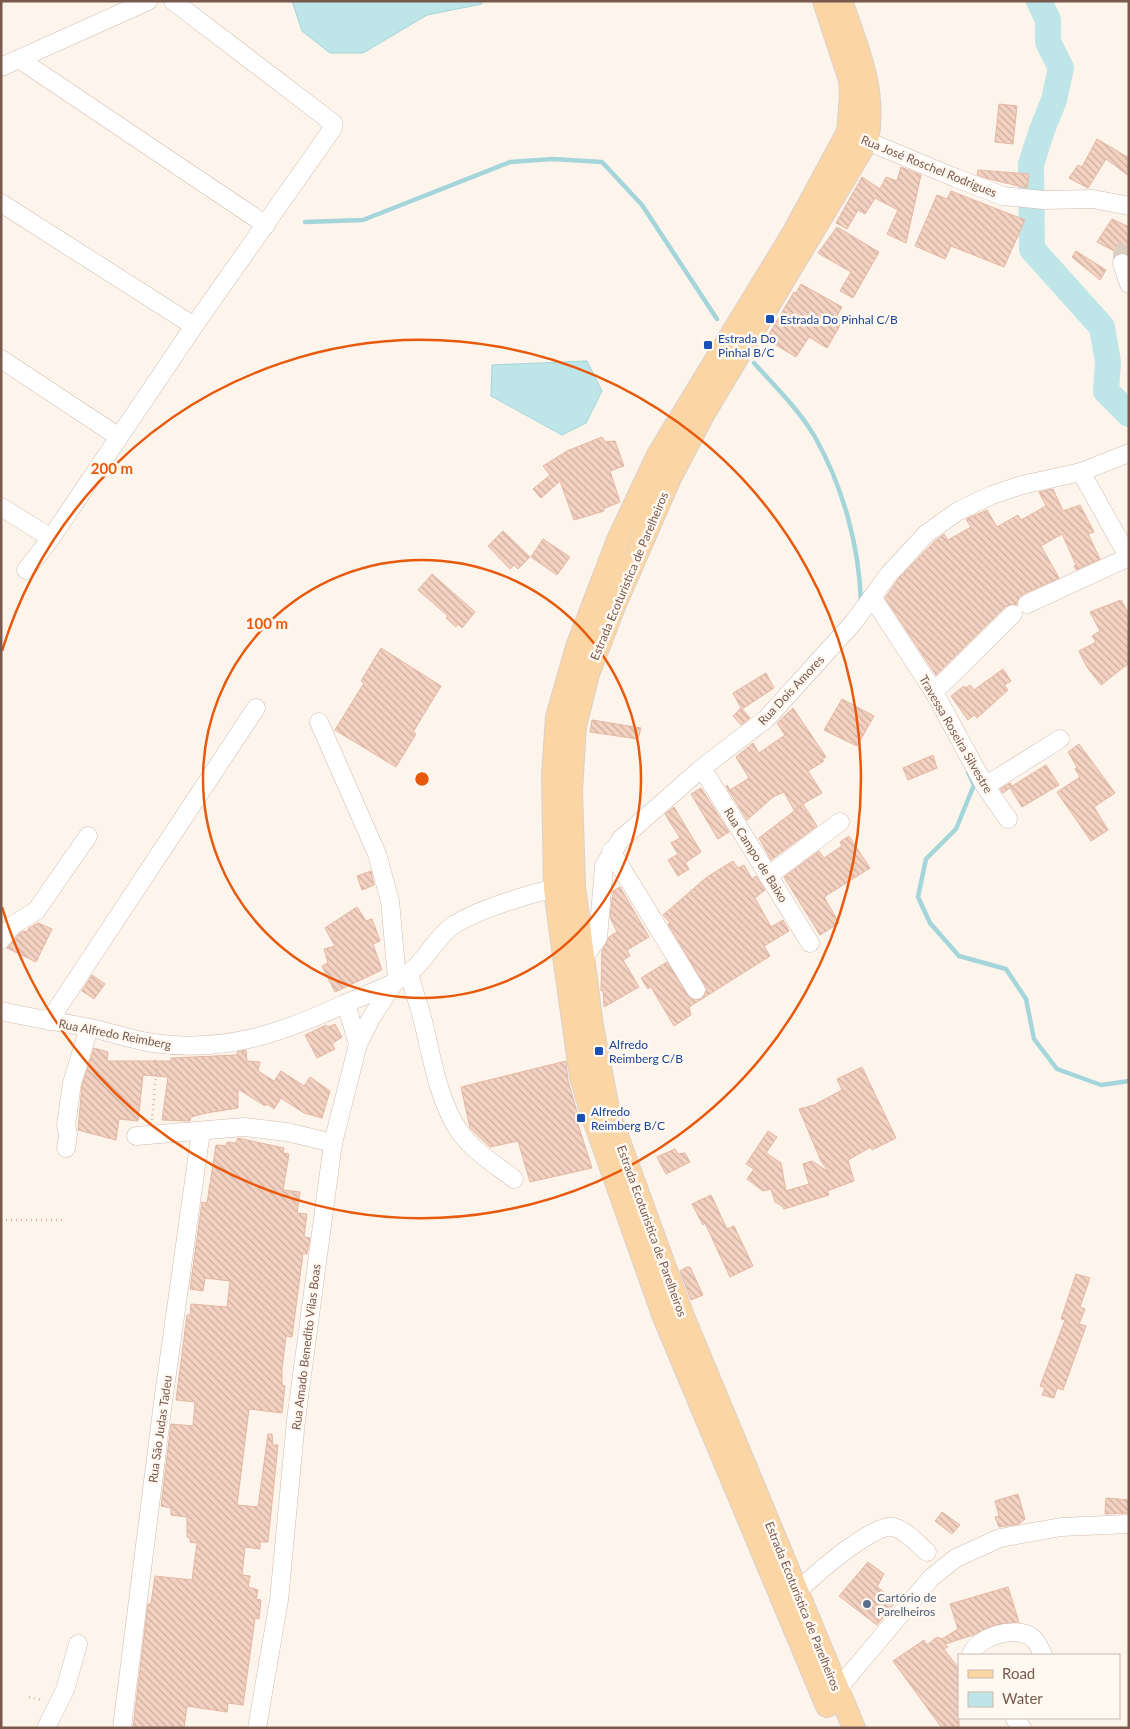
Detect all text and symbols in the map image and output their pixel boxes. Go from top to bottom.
street label: Rua José Roschel Rodrigues [859,132,999,200]
place label: Estrada Do Pinhal C/B [780,312,898,327]
marker: Estrada Do Pinhal C/B [764,313,776,325]
place label: Estrada Do Pinhal B/C [718,331,776,360]
marker: Estrada Do Pinhal B/C [702,339,714,351]
text: 200 m [91,459,133,477]
street label: Estrada Ecoturistica de Parelheiros [587,490,671,662]
text: 100 m [246,614,288,632]
street label: Rua Dois Amores [755,652,827,728]
street label: Travessa Roseira Silvestre [916,672,996,796]
centre of rings [413,770,431,788]
street label: Rua Campo de Baixo [721,805,791,905]
street label: Rua Alfredo Reimberg [57,1016,173,1052]
place label: Alfredo Reimberg C/B [609,1037,683,1066]
marker: Alfredo Reimberg C/B [593,1045,605,1057]
place label: Alfredo Reimberg B/C [591,1104,665,1133]
marker: Alfredo Reimberg B/C [575,1112,587,1124]
street label: Estrada Ecoturistica de Parelheiros [614,1143,690,1319]
street label: Rua Amado Benedito Vilas Boas [288,1263,324,1431]
street label: Rua São Judas Tadeu [145,1374,175,1484]
street label: Estrada Ecoturistica de Parelheiros [762,1519,844,1693]
place label: Cartório de Parelheiros [877,1590,937,1619]
marker: Cartório de Parelheiros [861,1598,873,1610]
legend [958,1654,1120,1719]
text: Road [1002,1664,1035,1682]
text: Water [1002,1689,1043,1707]

